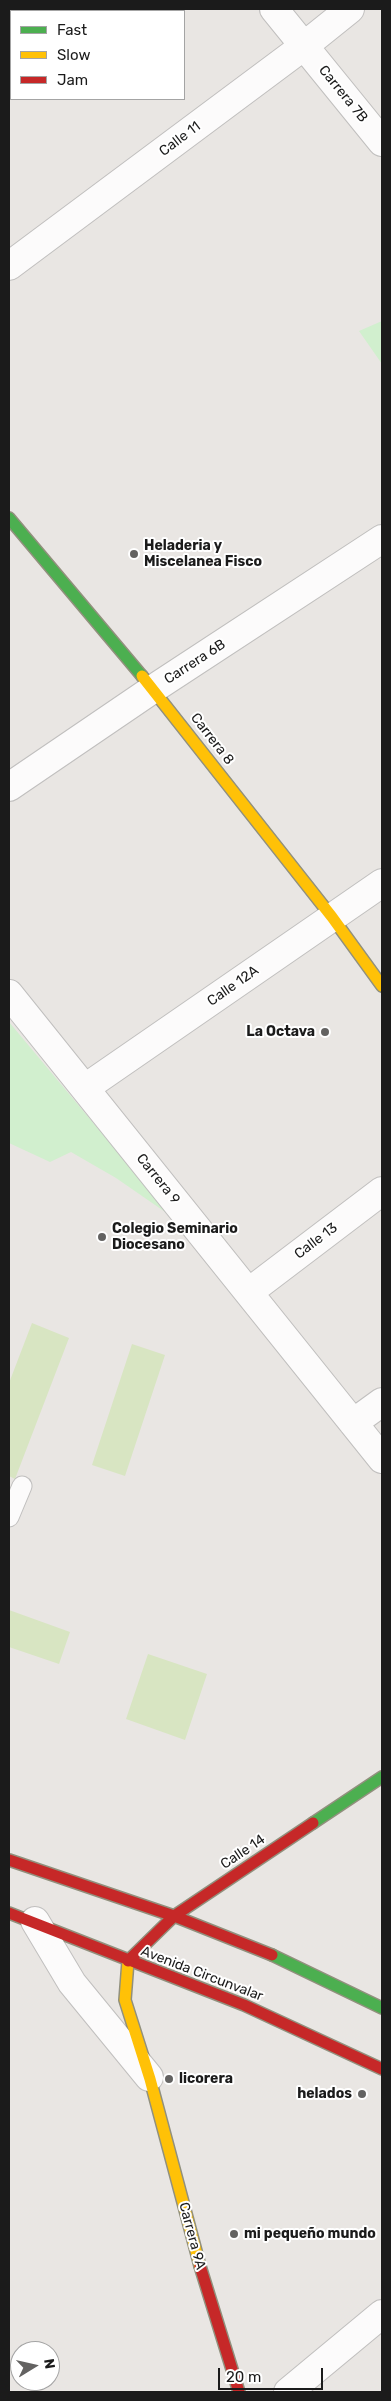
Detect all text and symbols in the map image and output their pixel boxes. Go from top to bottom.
legend [10,10,185,100]
text: Fast [57,21,87,39]
text: Slow [57,46,90,64]
street label: Carrera 7B [315,62,371,126]
text: Jam [57,71,88,89]
street label: Calle 11 [156,118,204,160]
place label: Heladeria y Miscelanea Fisco [144,538,262,570]
marker: Heladeria y Miscelanea Fisco [128,548,140,560]
street label: Carrera 6B [161,636,229,688]
street label: Carrera 8 [187,710,237,768]
street label: Calle 12A [204,962,262,1010]
place label: La Octava [246,1024,315,1040]
marker: La Octava [319,1026,331,1038]
street label: Carrera 9 [133,1150,183,1208]
street label: Calle 13 [291,1219,341,1263]
place label: Colegio Seminario Diocesano [112,1221,238,1254]
marker: Colegio Seminario Diocesano [96,1231,108,1243]
street label: Calle 14 [218,1831,268,1873]
street label: Avenida Circunvalar [138,1943,266,2005]
place label: licorera [179,2071,233,2087]
marker: licorera [163,2073,175,2085]
place label: helados [297,2086,352,2102]
marker: helados [356,2088,368,2100]
street label: Carrera 9A [175,2201,209,2271]
place label: mi pequeño mundo [244,2226,376,2242]
marker: mi pequeño mundo [228,2228,240,2240]
north arrow [10,2341,60,2391]
text: N [40,2357,59,2370]
scale bar [221,2358,326,2390]
text: 20 m [226,2368,261,2386]

